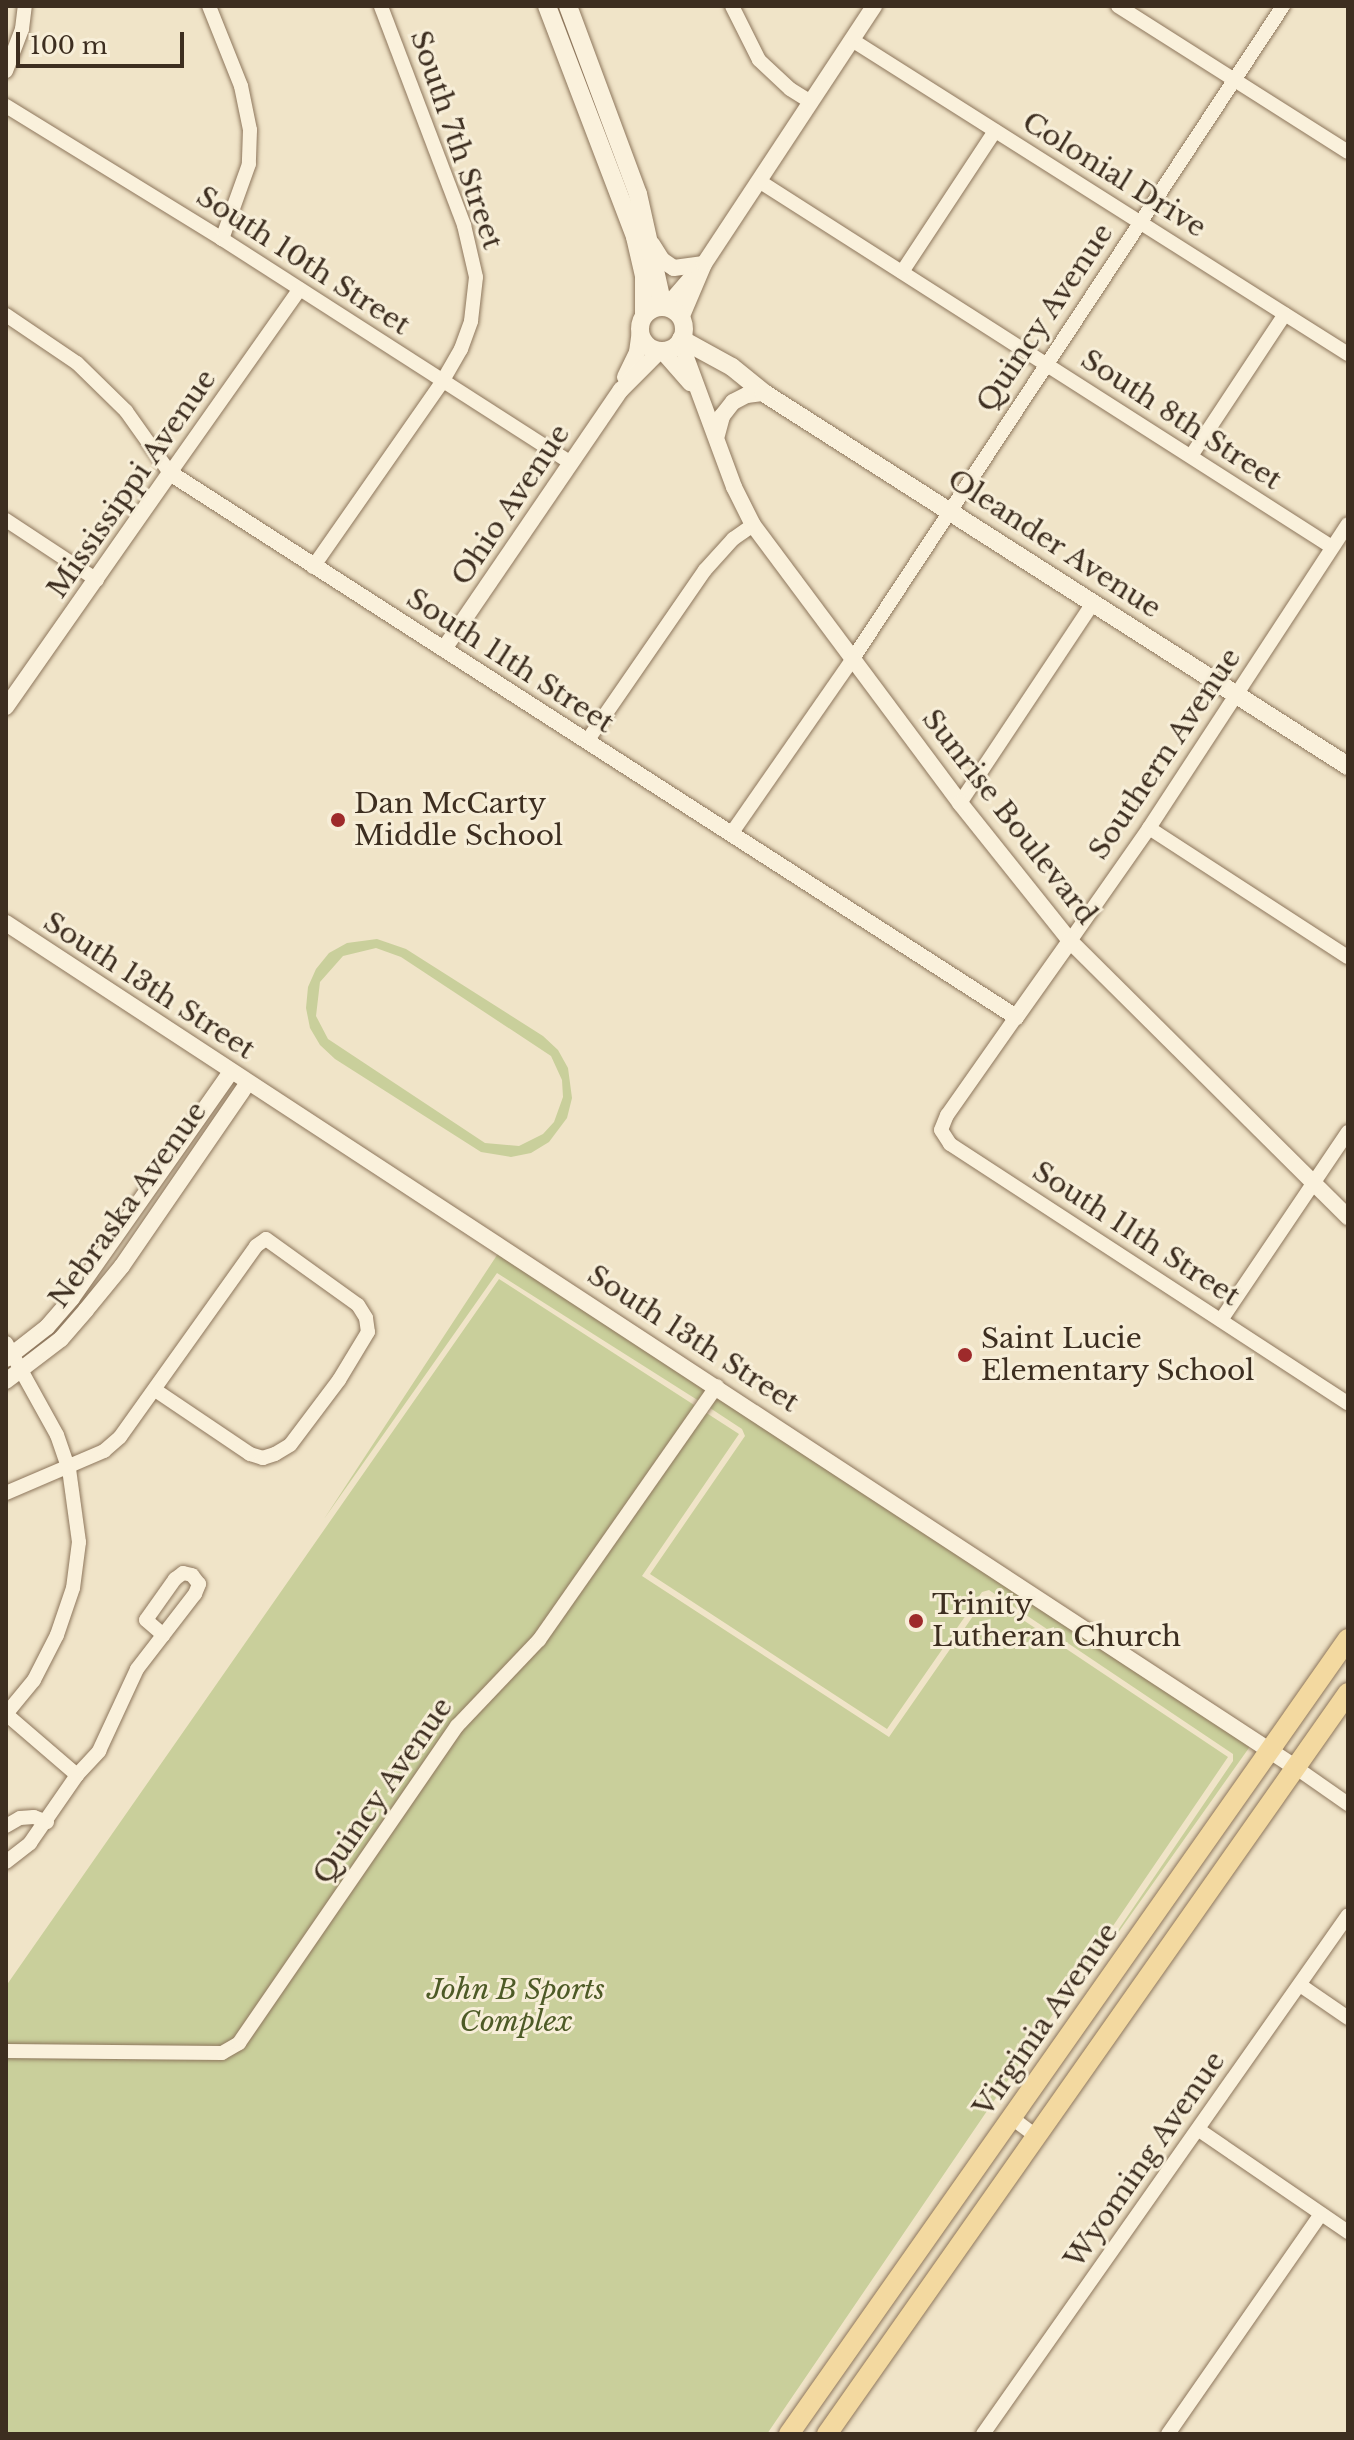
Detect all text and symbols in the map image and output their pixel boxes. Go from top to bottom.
scale bar [20,16,188,66]
street label: South 7th Street [403,26,509,254]
text: 100 m [30,31,108,60]
street label: Colonial Drive [1016,105,1212,245]
street label: South 10th Street [190,179,416,343]
street label: Quincy Avenue [969,217,1121,419]
street label: South 8th Street [1075,343,1287,497]
street label: Mississippi Avenue [40,363,224,605]
street label: Ohio Avenue [445,418,577,592]
street label: Oleander Avenue [940,462,1168,626]
street label: South 11th Street [400,582,620,740]
street label: Southern Avenue [1082,642,1248,866]
street label: Sunrise Boulevard [915,703,1103,931]
place label: Dan McCarty Middle School [354,787,563,853]
marker: Dan McCarty Middle School [329,811,347,829]
street label: South 13th Street [37,905,261,1067]
street label: Nebraska Avenue [42,1095,214,1315]
street label: South 11th Street [1026,1155,1246,1313]
street label: South 13th Street [581,1258,805,1420]
place label: Saint Lucie Elementary School [981,1322,1255,1388]
marker: Saint Lucie Elementary School [956,1346,974,1364]
place label: Trinity Lutheran Church [932,1588,1181,1654]
marker: Trinity Lutheran Church [907,1612,925,1630]
street label: Quincy Avenue [306,1691,460,1891]
street label: Virginia Avenue [966,1916,1126,2124]
park label: John B Sports Complex [427,1973,605,2039]
street label: Wyoming Avenue [1057,2045,1233,2275]

